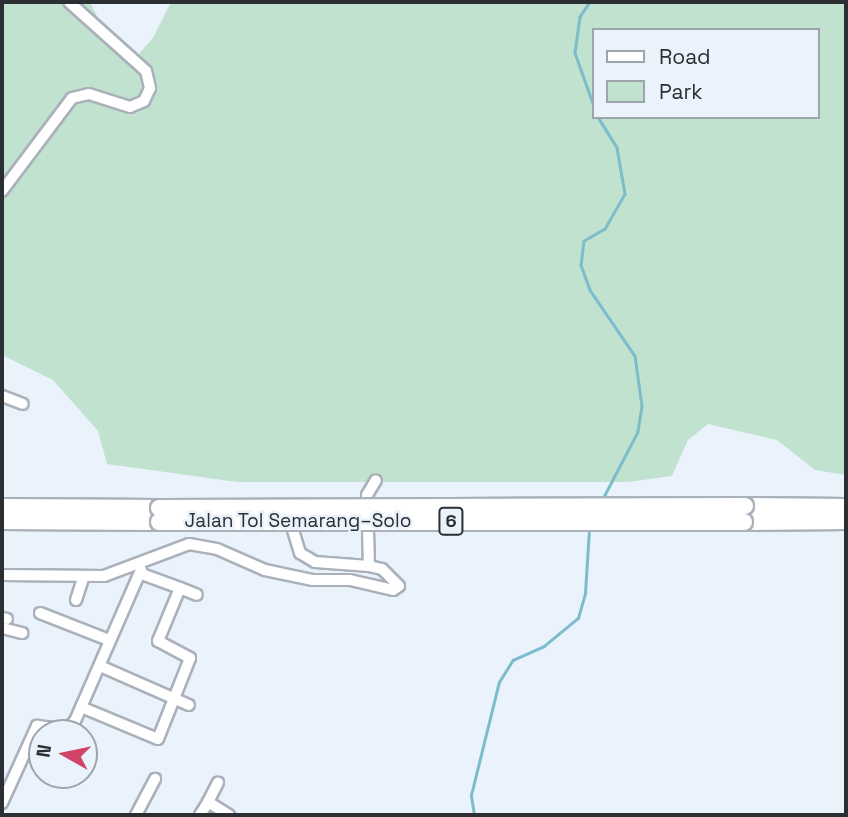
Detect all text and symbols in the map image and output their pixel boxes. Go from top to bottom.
legend [592,28,820,119]
text: Road [659,43,711,70]
text: Park [659,78,703,105]
road number: 6 [437,506,465,536]
street label: Jalan Tol Semarang–Solo [184,510,412,532]
north arrow [28,719,98,789]
text: N [30,743,57,759]

